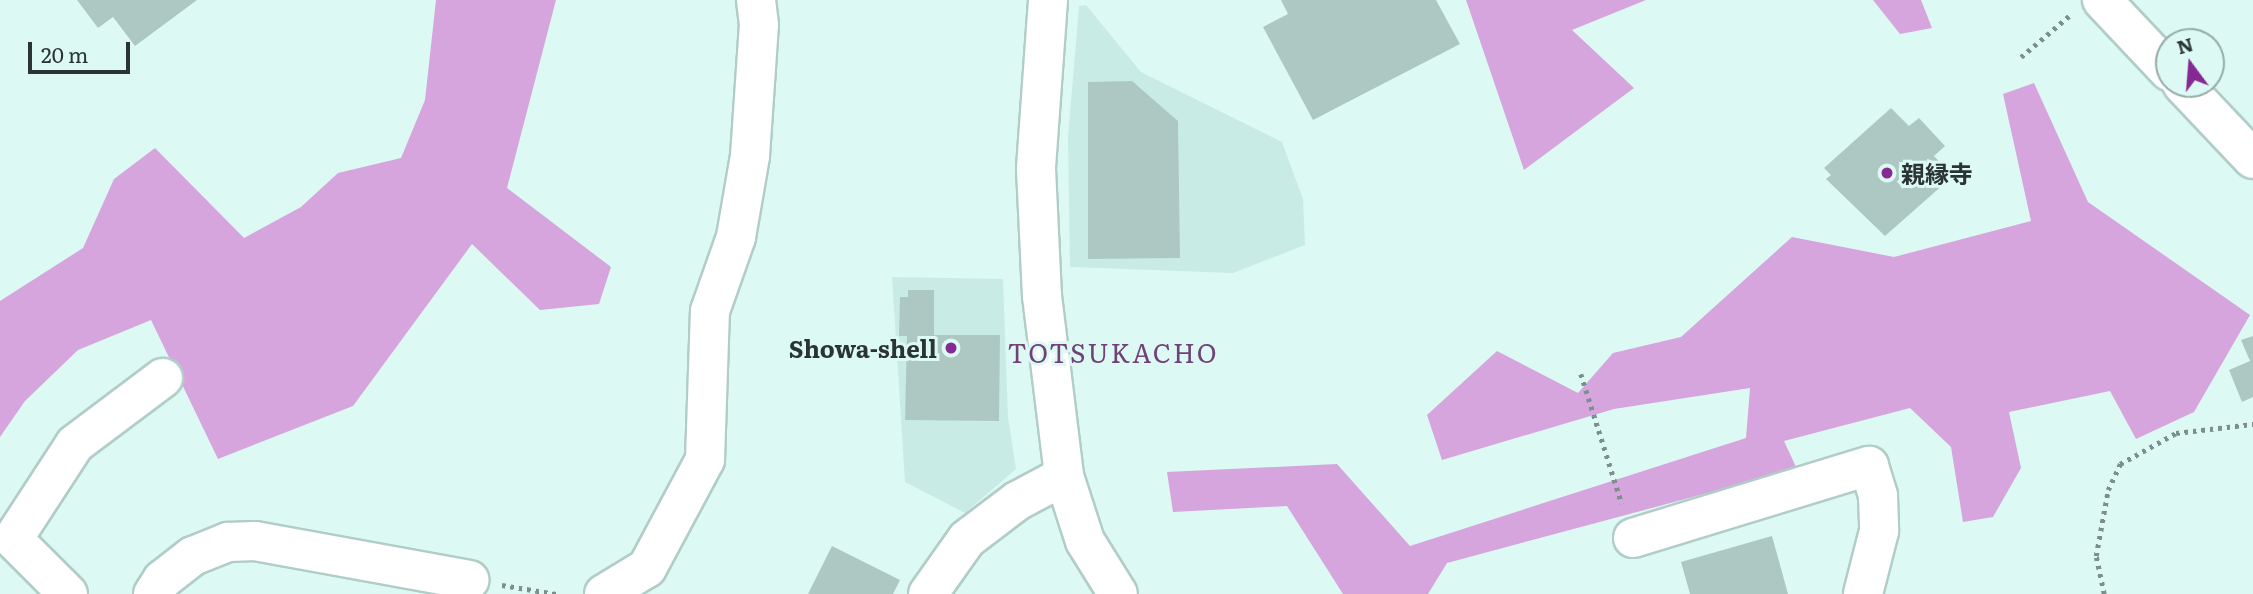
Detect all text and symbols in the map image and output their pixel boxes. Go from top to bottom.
scale bar [32,28,133,72]
north arrow [2155,28,2225,98]
text: N [2173,29,2196,60]
text: 20 m [41,38,88,69]
place label: 親縁寺 [1901,159,1973,187]
marker: 親縁寺 [1879,165,1895,181]
place label: Showa-shell [789,334,937,362]
district label: TOTSUKACHO [1009,336,1217,368]
marker: Showa-shell [943,340,959,356]

